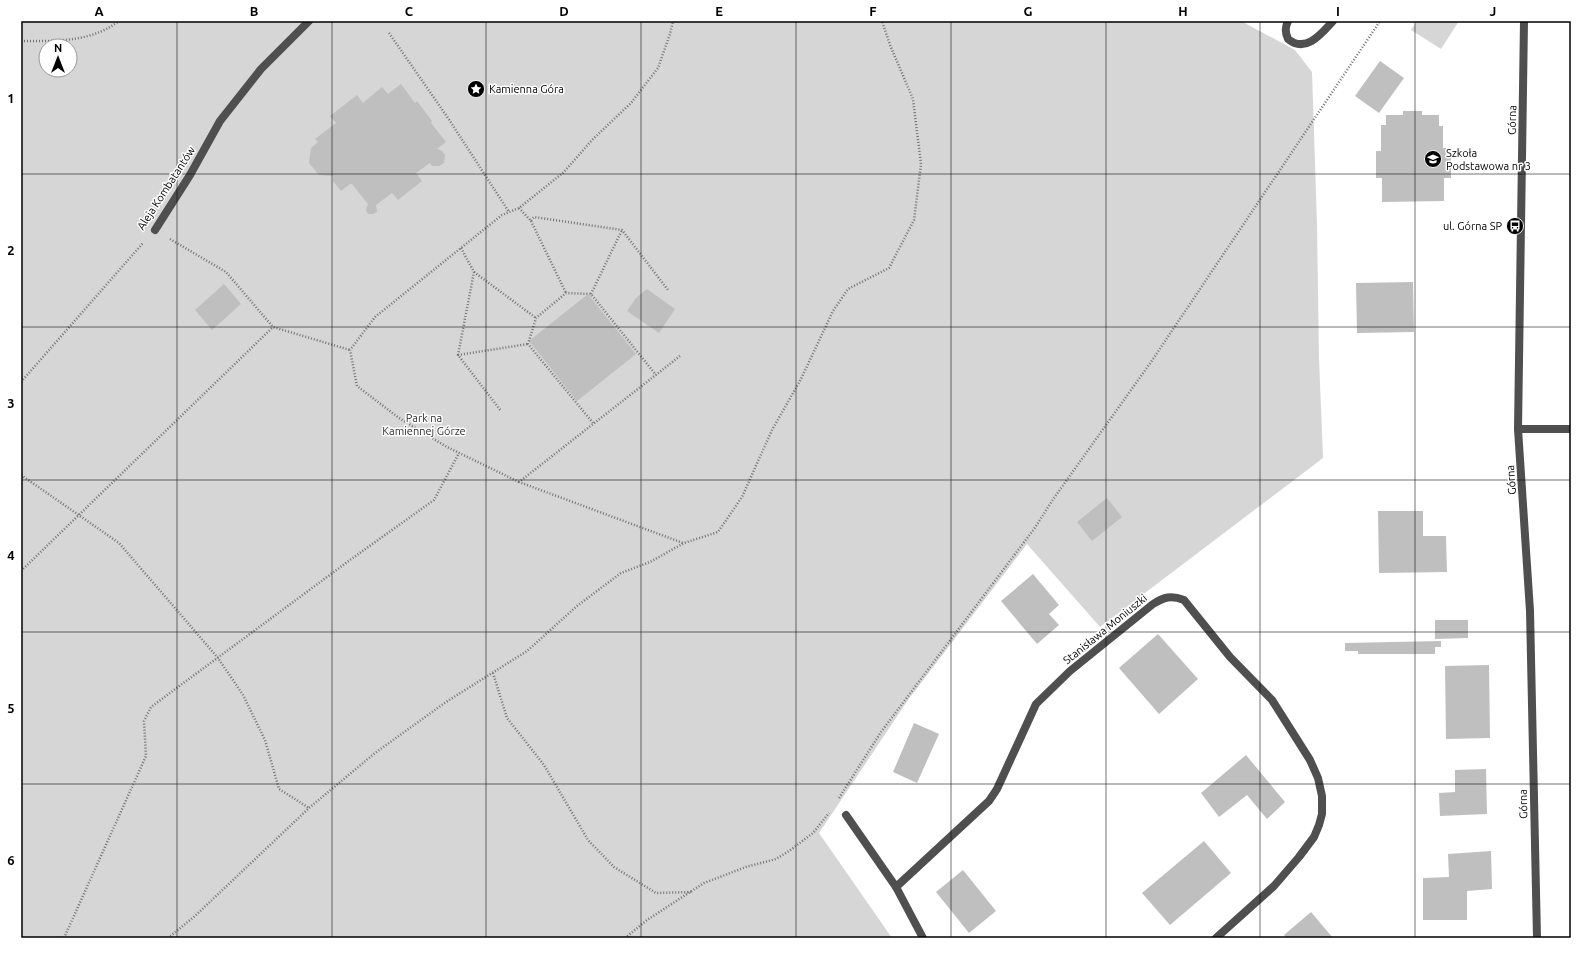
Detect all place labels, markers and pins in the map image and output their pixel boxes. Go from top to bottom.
place icon: Kamienna Góra [466,79,486,99]
place label: Kamienna Góra [489,83,564,95]
place label: Szkoła Podstawowa nr 3 [1446,147,1531,172]
school or university icon: Szkoła Podstawowa nr 3 [1423,149,1443,169]
bus stop icon: ul. Górna SP [1505,216,1525,236]
place label: ul. Górna SP [1443,220,1502,232]

